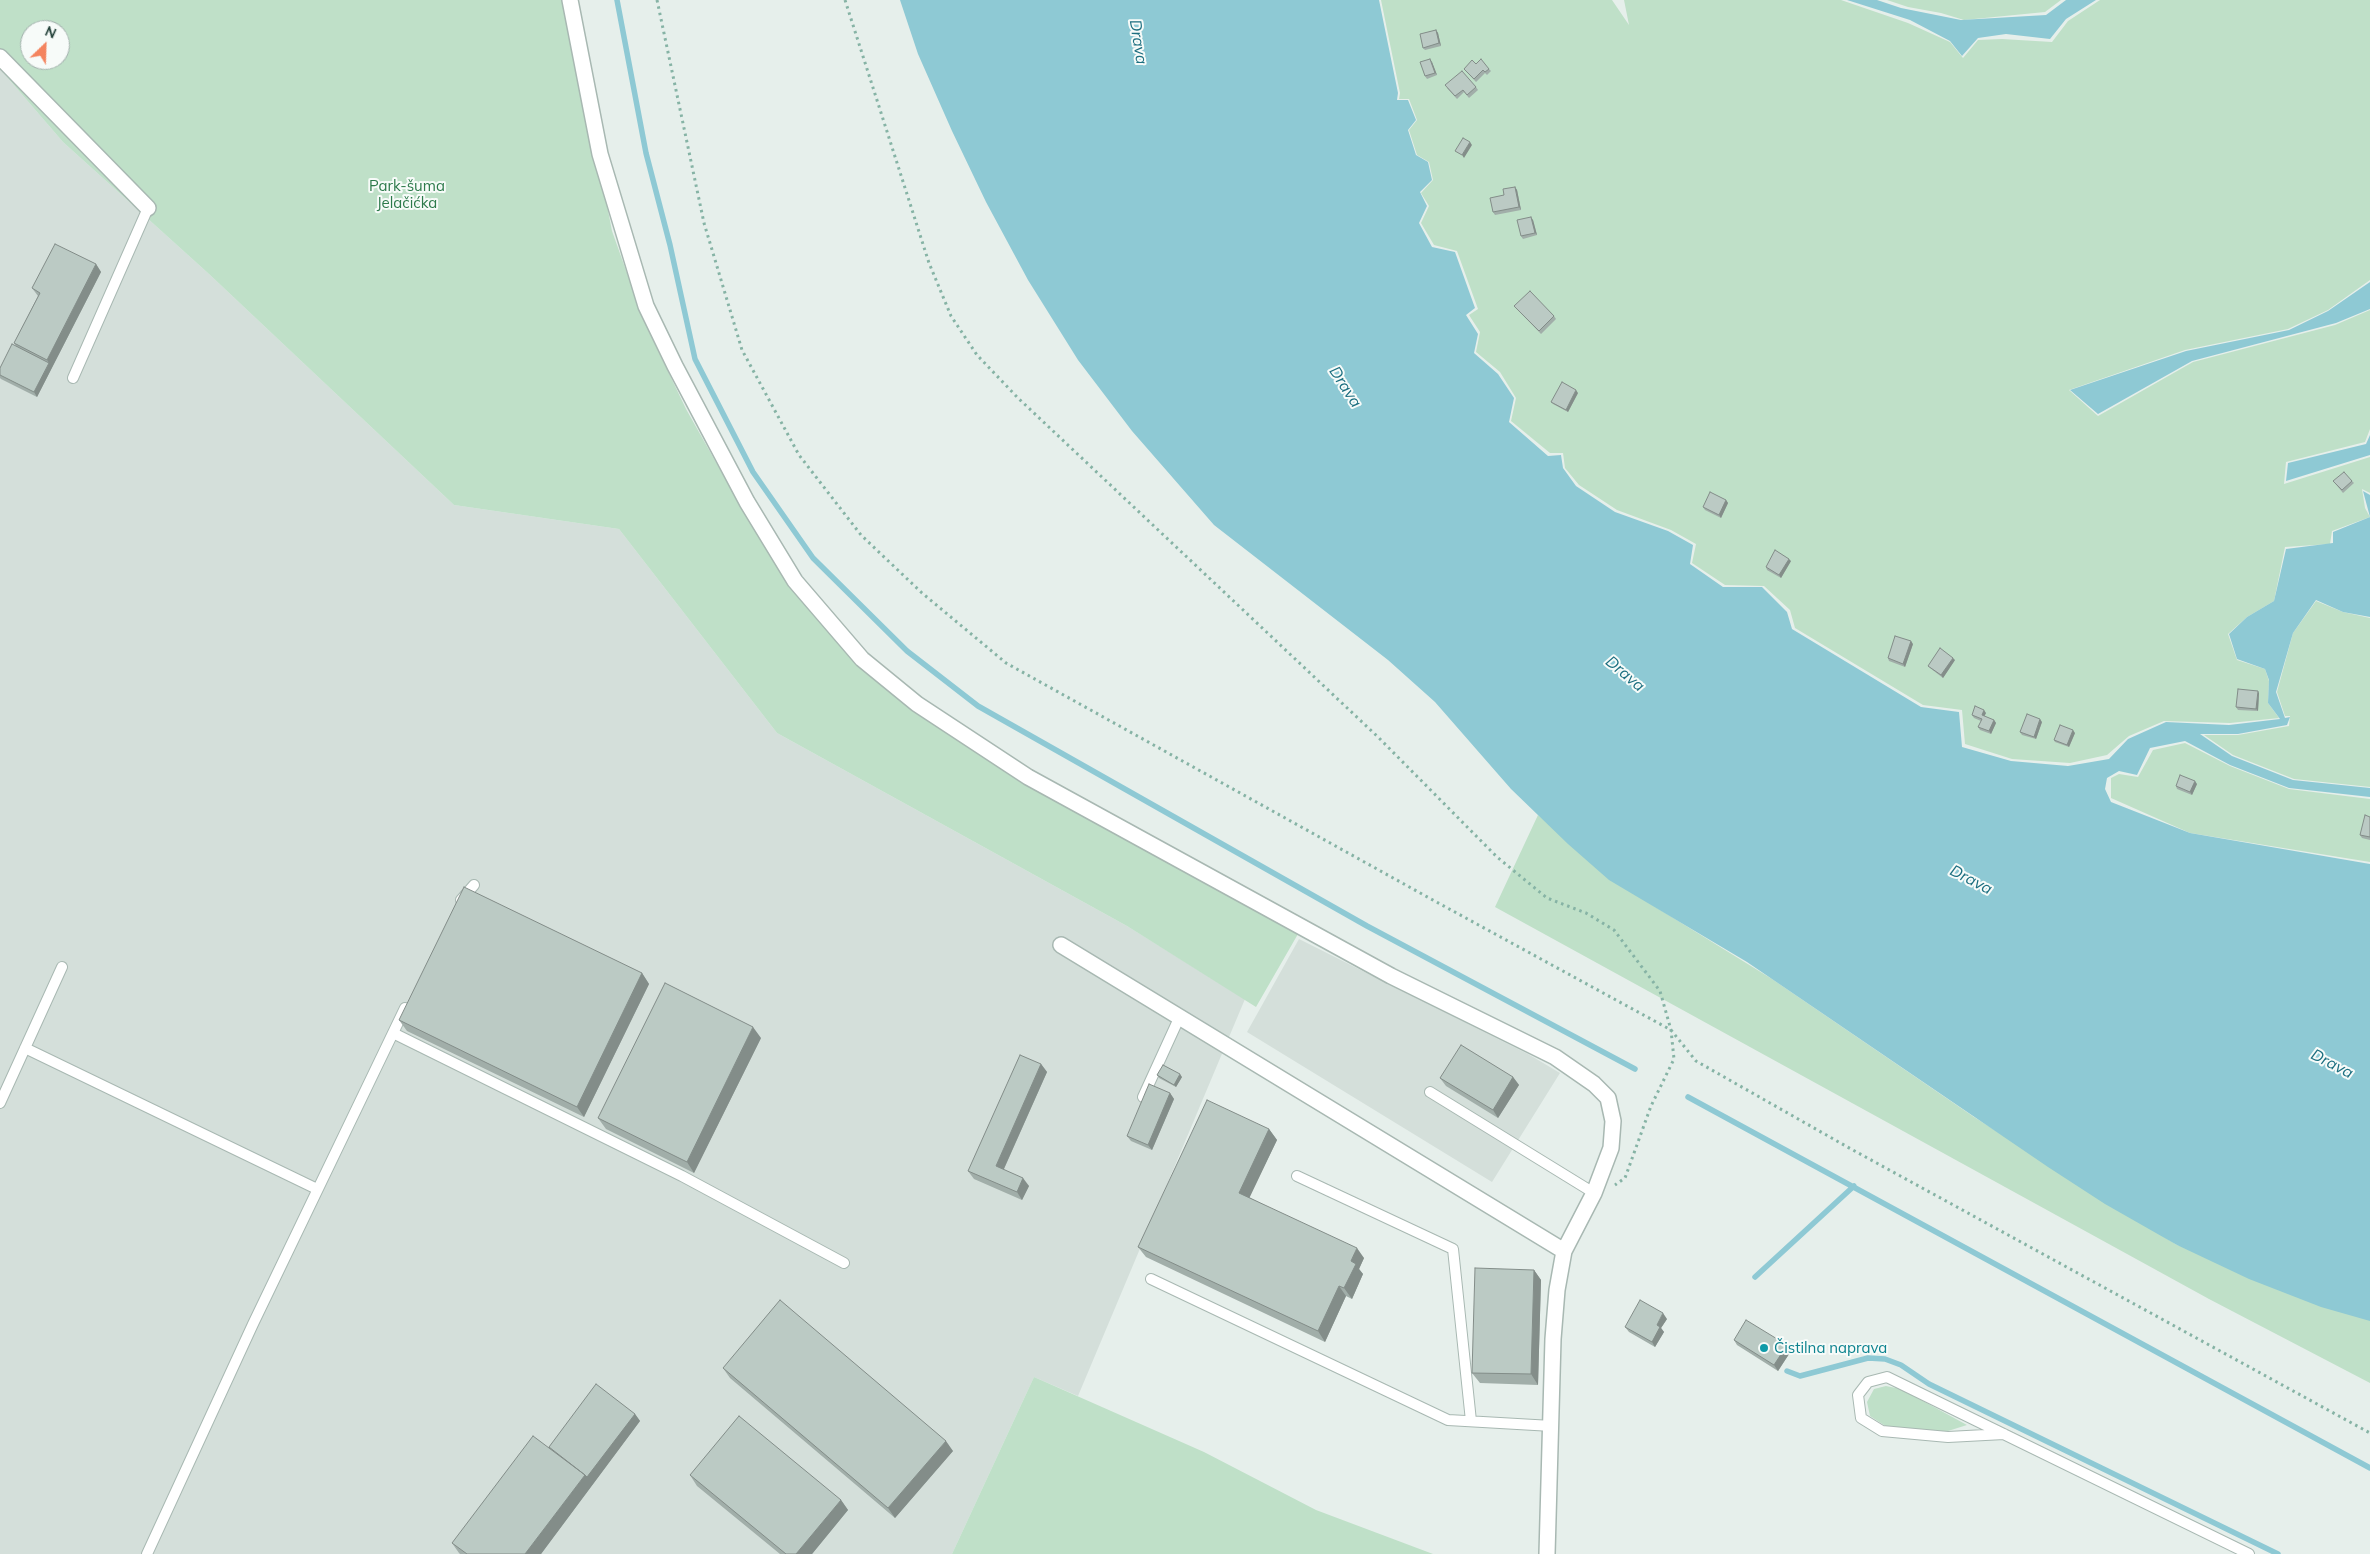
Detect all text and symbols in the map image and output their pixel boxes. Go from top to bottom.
water label: Drava [1125,18,1151,66]
north arrow [20,20,70,70]
text: N [42,22,59,43]
park label: Park-šuma Jelačićka [369,177,445,212]
water label: Drava [1325,363,1365,411]
water label: Drava [1602,652,1648,696]
water label: Drava [1947,861,1995,899]
water label: Drava [2308,1045,2356,1083]
place label: Čistilna naprava [1774,1339,1887,1357]
marker: Čistilna naprava [1758,1342,1770,1354]

